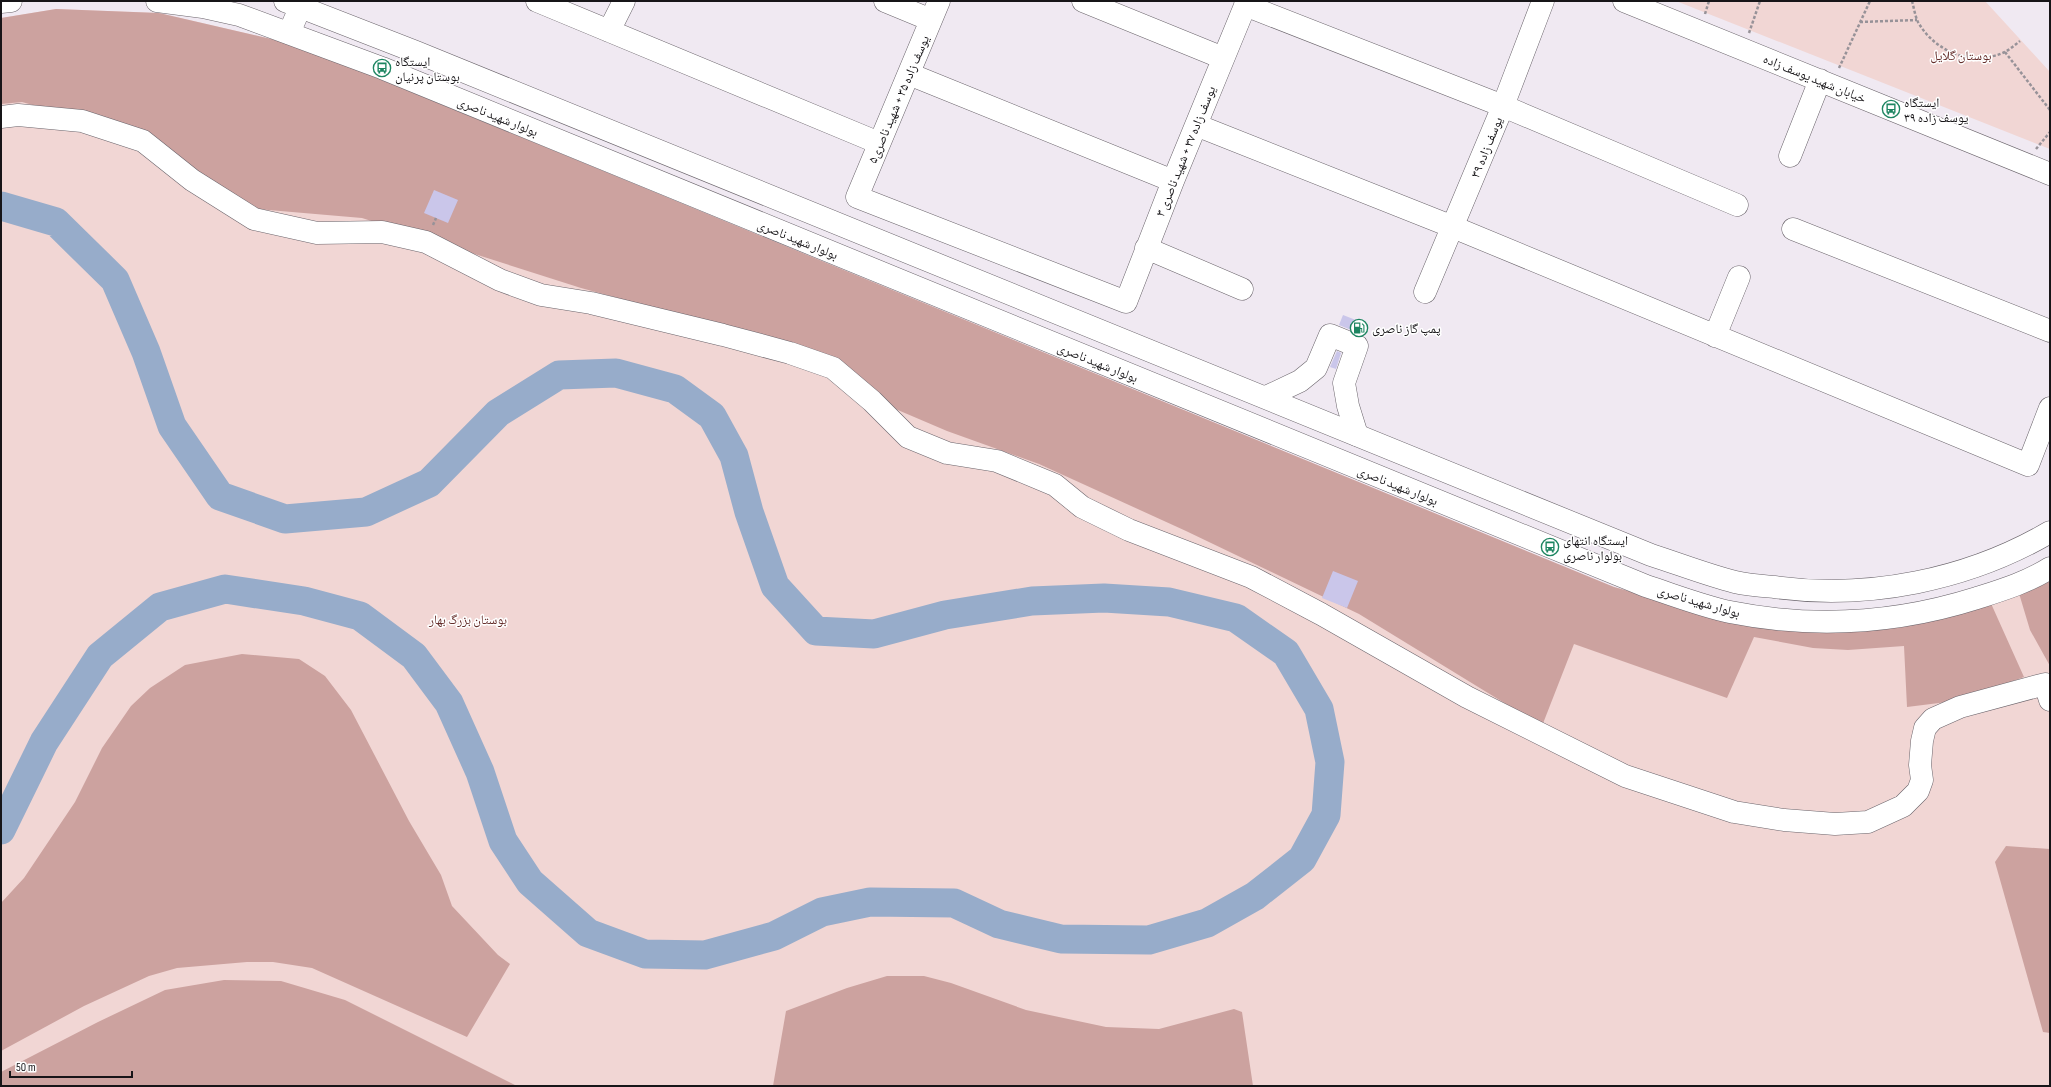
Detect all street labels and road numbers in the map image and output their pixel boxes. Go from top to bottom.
street label: یوسف زاده ۳۵ + شهید ناصری۵ [865,33,933,166]
street label: خیابان شهید یوسف زاده [1761,51,1869,107]
street label: یوسف زاده ۳۷ + شهید ناصری ۳ [1152,84,1219,219]
street label: بولوار شهید ناصری [455,94,540,140]
street label: یوسف زاده ۳۹ [1467,115,1506,180]
street label: بولوار شهید ناصری [755,217,840,263]
street label: بولوار شهید ناصری [1055,340,1140,386]
street label: بولوار شهید ناصری [1355,463,1440,509]
street label: بولوار شهید ناصری [1655,582,1742,621]

